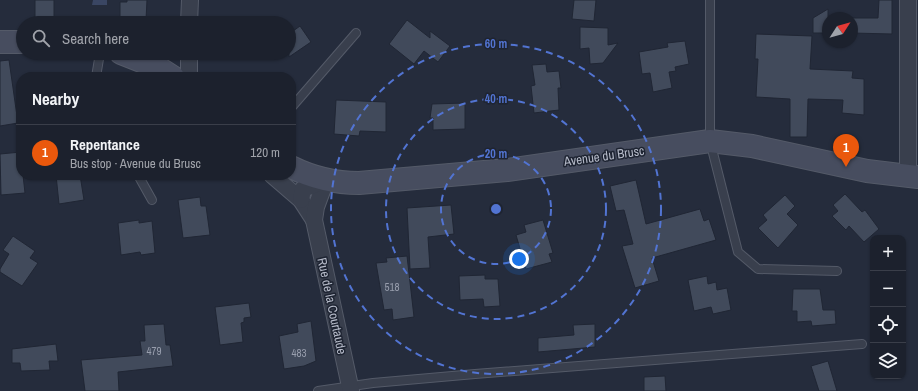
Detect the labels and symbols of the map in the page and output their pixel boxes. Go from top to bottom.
north arrow [822,12,858,48]
text: 60 m [485,36,507,52]
text: 40 m [485,91,507,107]
pin: 1 [833,134,859,167]
street label: Avenue du Brusc [562,142,645,170]
text: 20 m [485,146,507,162]
centre of rings [489,202,503,216]
your location [509,249,529,269]
street label: Rue de la Courtaude [313,256,351,356]
house number: 518 [384,280,400,294]
house number: 479 [146,344,162,358]
house number: 483 [291,346,307,360]

